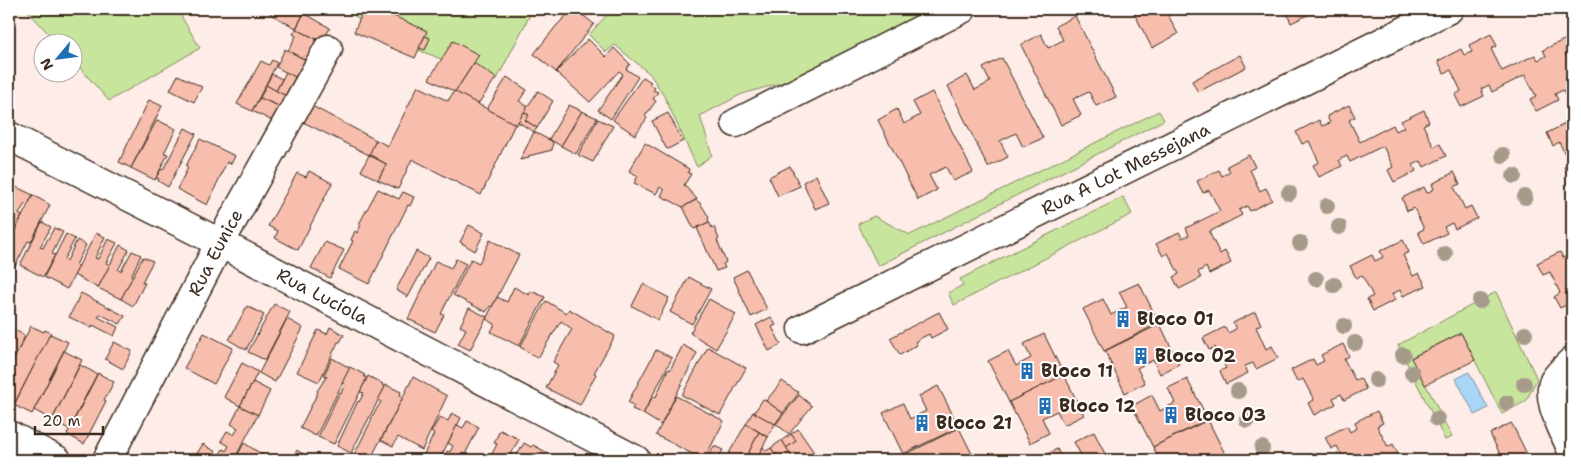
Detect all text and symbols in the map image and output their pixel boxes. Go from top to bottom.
north arrow [32,32,82,82]
text: N [36,55,57,74]
street label: Rua A Lot Messejana [1037,117,1214,221]
street label: Rua Eunice [182,205,248,300]
street label: Rua Lucíola [273,263,372,330]
place label: Bloco 01 [1137,307,1214,331]
building icon: Bloco 01 [1113,309,1133,329]
place label: Bloco 02 [1155,344,1236,368]
building icon: Bloco 02 [1131,346,1151,366]
place label: Bloco 11 [1041,359,1113,383]
building icon: Bloco 11 [1017,361,1037,381]
place label: Bloco 12 [1059,394,1136,418]
building icon: Bloco 12 [1035,396,1055,416]
place label: Bloco 03 [1185,403,1266,427]
scale bar [35,404,102,436]
building icon: Bloco 03 [1161,405,1181,425]
text: 20 m [42,411,81,431]
place label: Bloco 21 [936,411,1012,435]
building icon: Bloco 21 [912,413,932,433]

